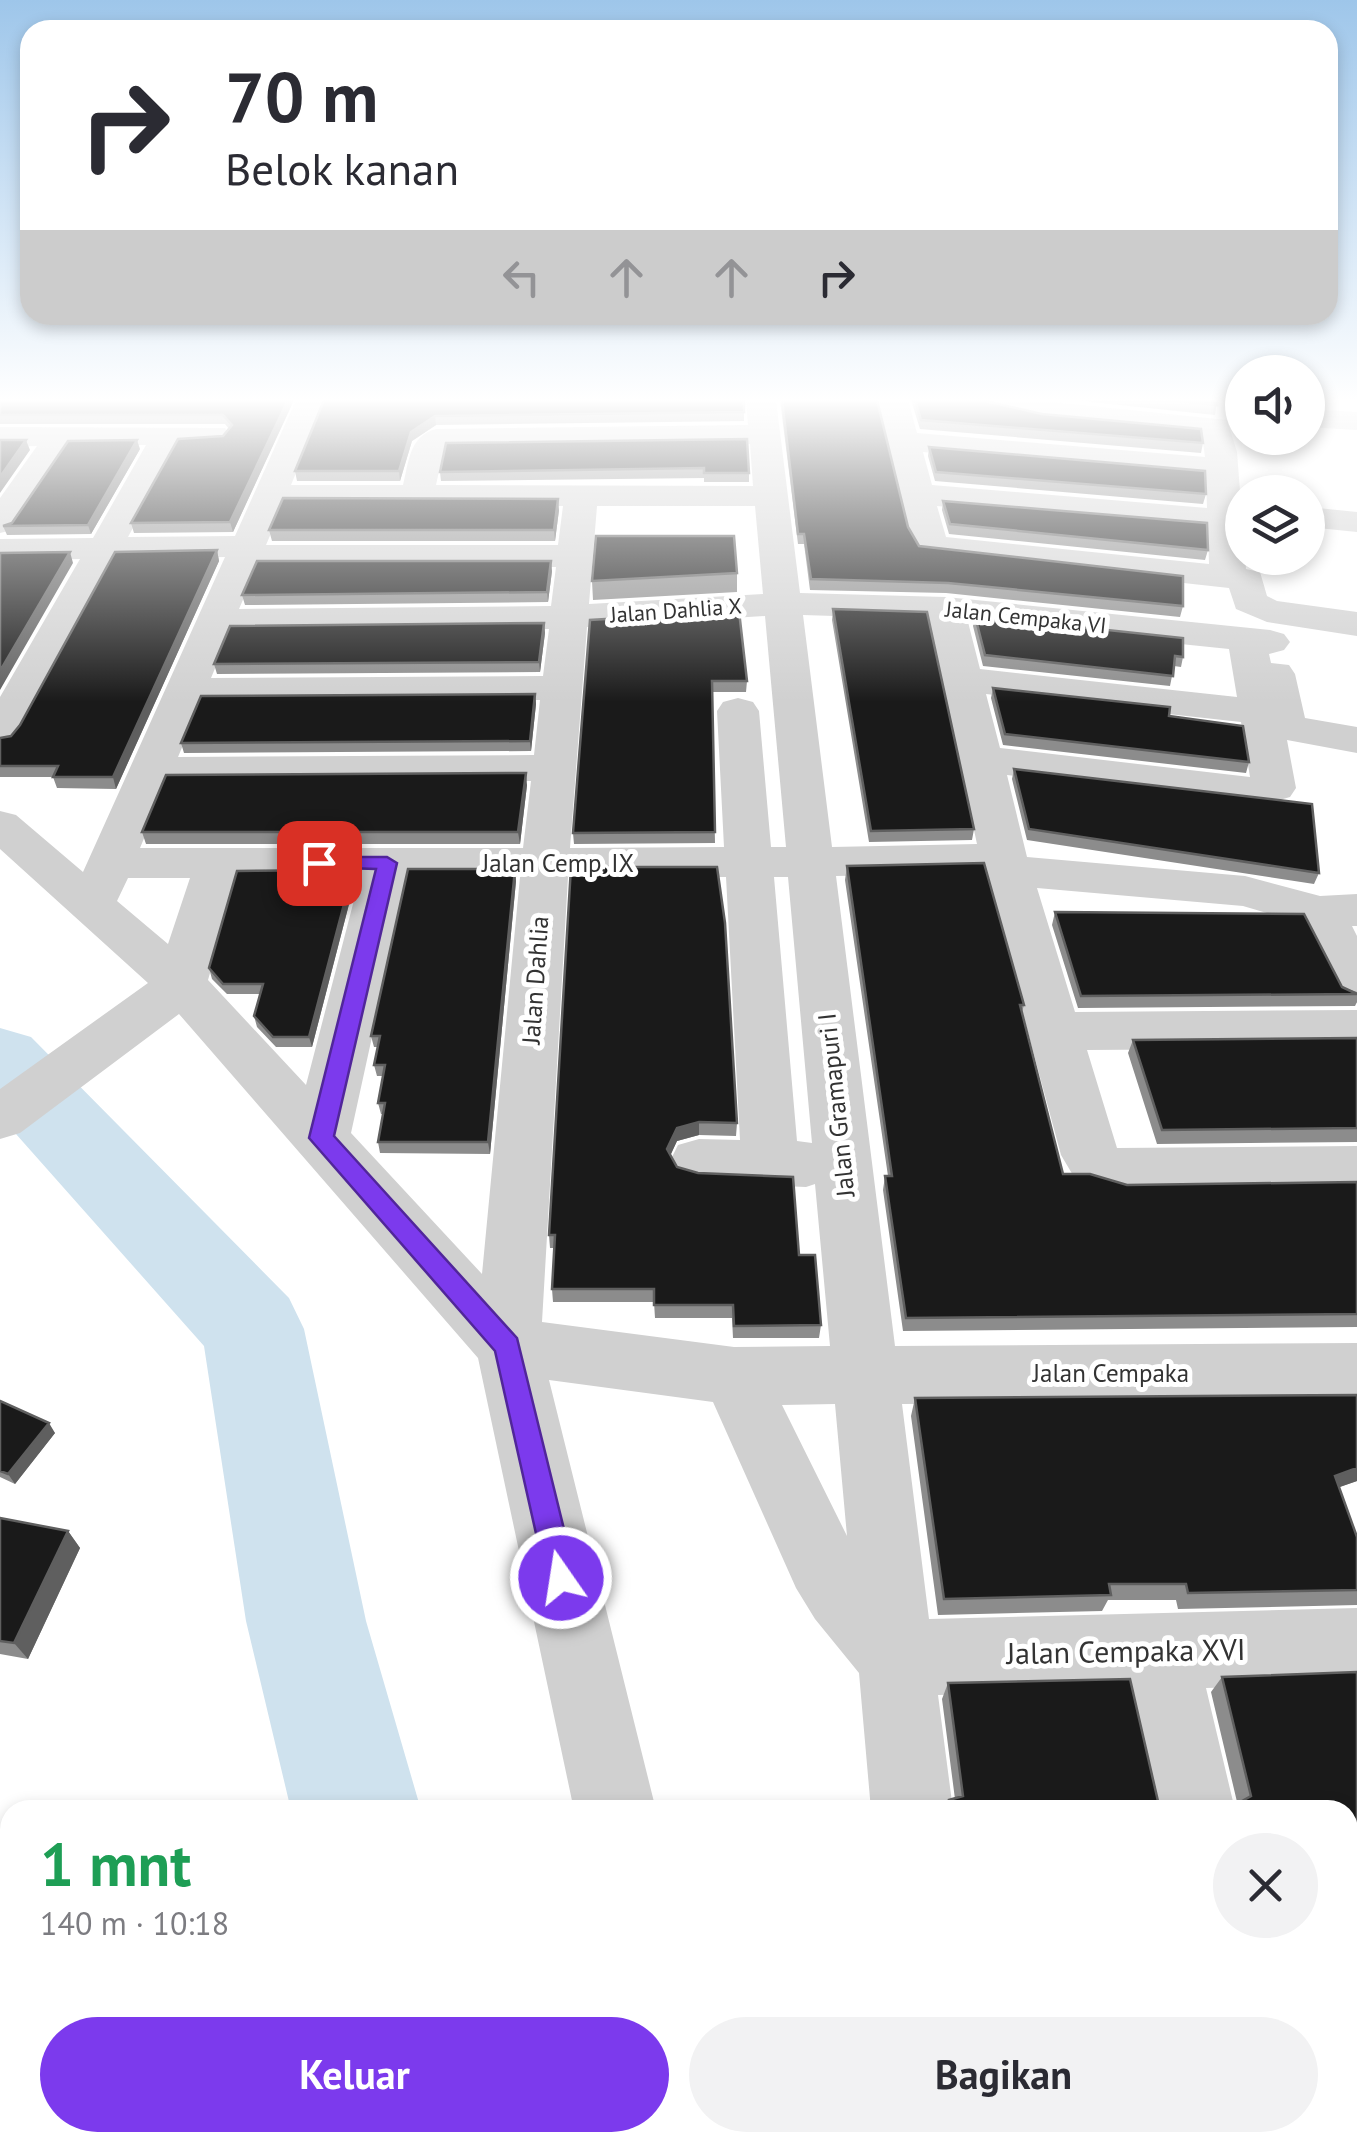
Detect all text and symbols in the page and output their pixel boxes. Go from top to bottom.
text: 70 m [225,51,378,141]
icon: right [60,60,190,190]
text: Belok kanan [225,139,459,197]
icon: left [494,250,549,305]
icon: ahead [599,250,654,305]
icon: ahead [704,250,759,305]
icon: right [809,250,864,305]
map controls [1225,355,1325,575]
button: sound [1225,355,1325,455]
button: layers [1225,475,1325,575]
street label: Jalan Dahlia X [608,591,743,629]
street label: Jalan Cempaka VI [943,595,1108,639]
pin [277,821,362,906]
icon: arrive [292,836,347,891]
street label: Jalan Cemp. IX [481,847,634,879]
street label: Jalan Dahlia [514,915,555,1046]
street label: Jalan Gramapuri I [810,1011,862,1200]
street label: Jalan Cempaka [1032,1357,1189,1389]
position arrow [509,1526,613,1630]
street label: Jalan Cempaka XVI [1004,1629,1246,1672]
text: 1 mnt [40,1825,191,1903]
button: close [1213,1833,1318,1938]
text: 140 m · 10:18 [40,1902,229,1944]
button: Keluar [40,2017,669,2132]
button: Bagikan [689,2017,1318,2132]

